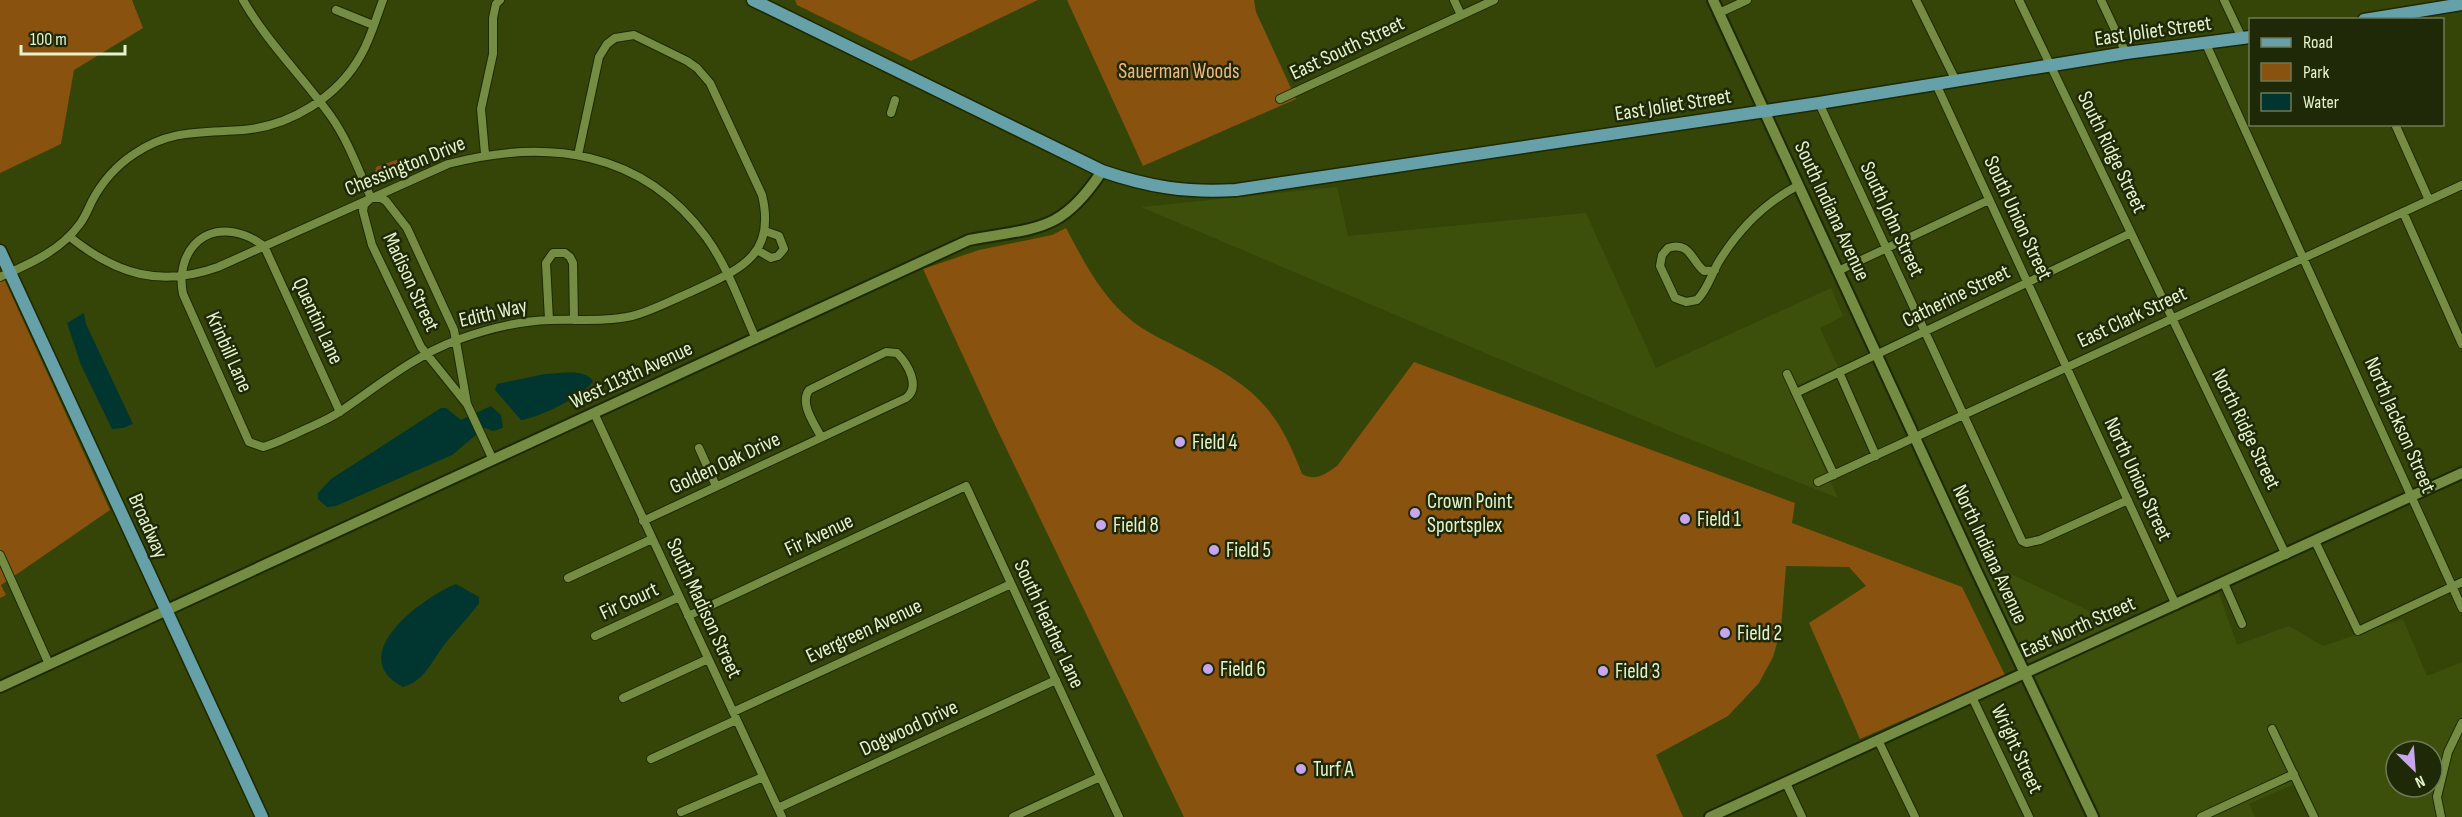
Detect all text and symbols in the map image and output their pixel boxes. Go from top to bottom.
street label: East Joliet Street [2093,10,2213,52]
street label: East South Street [1286,11,1408,85]
scale bar [21,18,124,56]
legend [2249,18,2444,126]
text: 100 m [30,29,67,50]
text: Road [2303,32,2333,53]
park label: Sauerman Woods [1118,59,1240,84]
text: Park [2303,62,2329,83]
street label: East Joliet Street [1613,83,1733,127]
street label: South Ridge Street [2072,87,2152,217]
text: Water [2303,92,2339,113]
street label: Chessington Drive [341,131,469,201]
street label: South Indiana Avenue [1789,137,1875,285]
street label: South Union Street [1978,152,2058,284]
street label: South John Street [1854,158,1930,280]
street label: Madison Street [377,229,445,335]
street label: Catherine Street [1898,259,2014,333]
street label: Quentin Lane [287,274,349,368]
street label: East Clark Street [2073,281,2191,353]
street label: Edith Way [457,293,529,333]
street label: Krinbill Lane [200,308,258,396]
street label: West 113th Avenue [566,336,696,414]
street label: North Jackson Street [2359,353,2441,497]
street label: North Ridge Street [2206,365,2286,493]
street label: North Union Street [2099,413,2177,545]
street label: Golden Oak Drive [666,427,784,499]
place label: Field 4 [1192,430,1238,455]
marker: Field 4 [1173,435,1187,449]
street label: North Indiana Avenue [1947,481,2033,627]
place label: Crown Point Sportsplex [1427,489,1513,538]
street label: Broadway [123,490,173,562]
marker: Crown Point Sportsplex [1408,506,1422,520]
place label: Field 1 [1697,507,1742,532]
street label: Fir Avenue [781,508,857,562]
marker: Field 1 [1678,512,1692,526]
place label: Field 8 [1113,513,1159,538]
marker: Field 8 [1094,518,1108,532]
street label: South Madison Street [661,534,747,682]
place label: Field 5 [1226,538,1271,563]
marker: Field 5 [1207,543,1221,557]
street label: South Heather Lane [1008,556,1090,692]
street label: Fir Court [596,577,662,625]
street label: East North Street [2017,591,2139,663]
street label: Evergreen Avenue [802,593,926,669]
place label: Field 2 [1737,621,1782,646]
marker: Field 2 [1718,626,1732,640]
place label: Field 6 [1220,657,1266,682]
place label: Field 3 [1615,659,1660,684]
marker: Field 6 [1201,662,1215,676]
marker: Field 3 [1596,664,1610,678]
street label: Dogwood Drive [856,694,962,762]
street label: Wright Street [1986,701,2048,797]
north arrow [2384,739,2444,799]
place label: Turf A [1313,757,1354,782]
marker: Turf A [1294,762,1308,776]
text: N [2412,771,2428,792]

